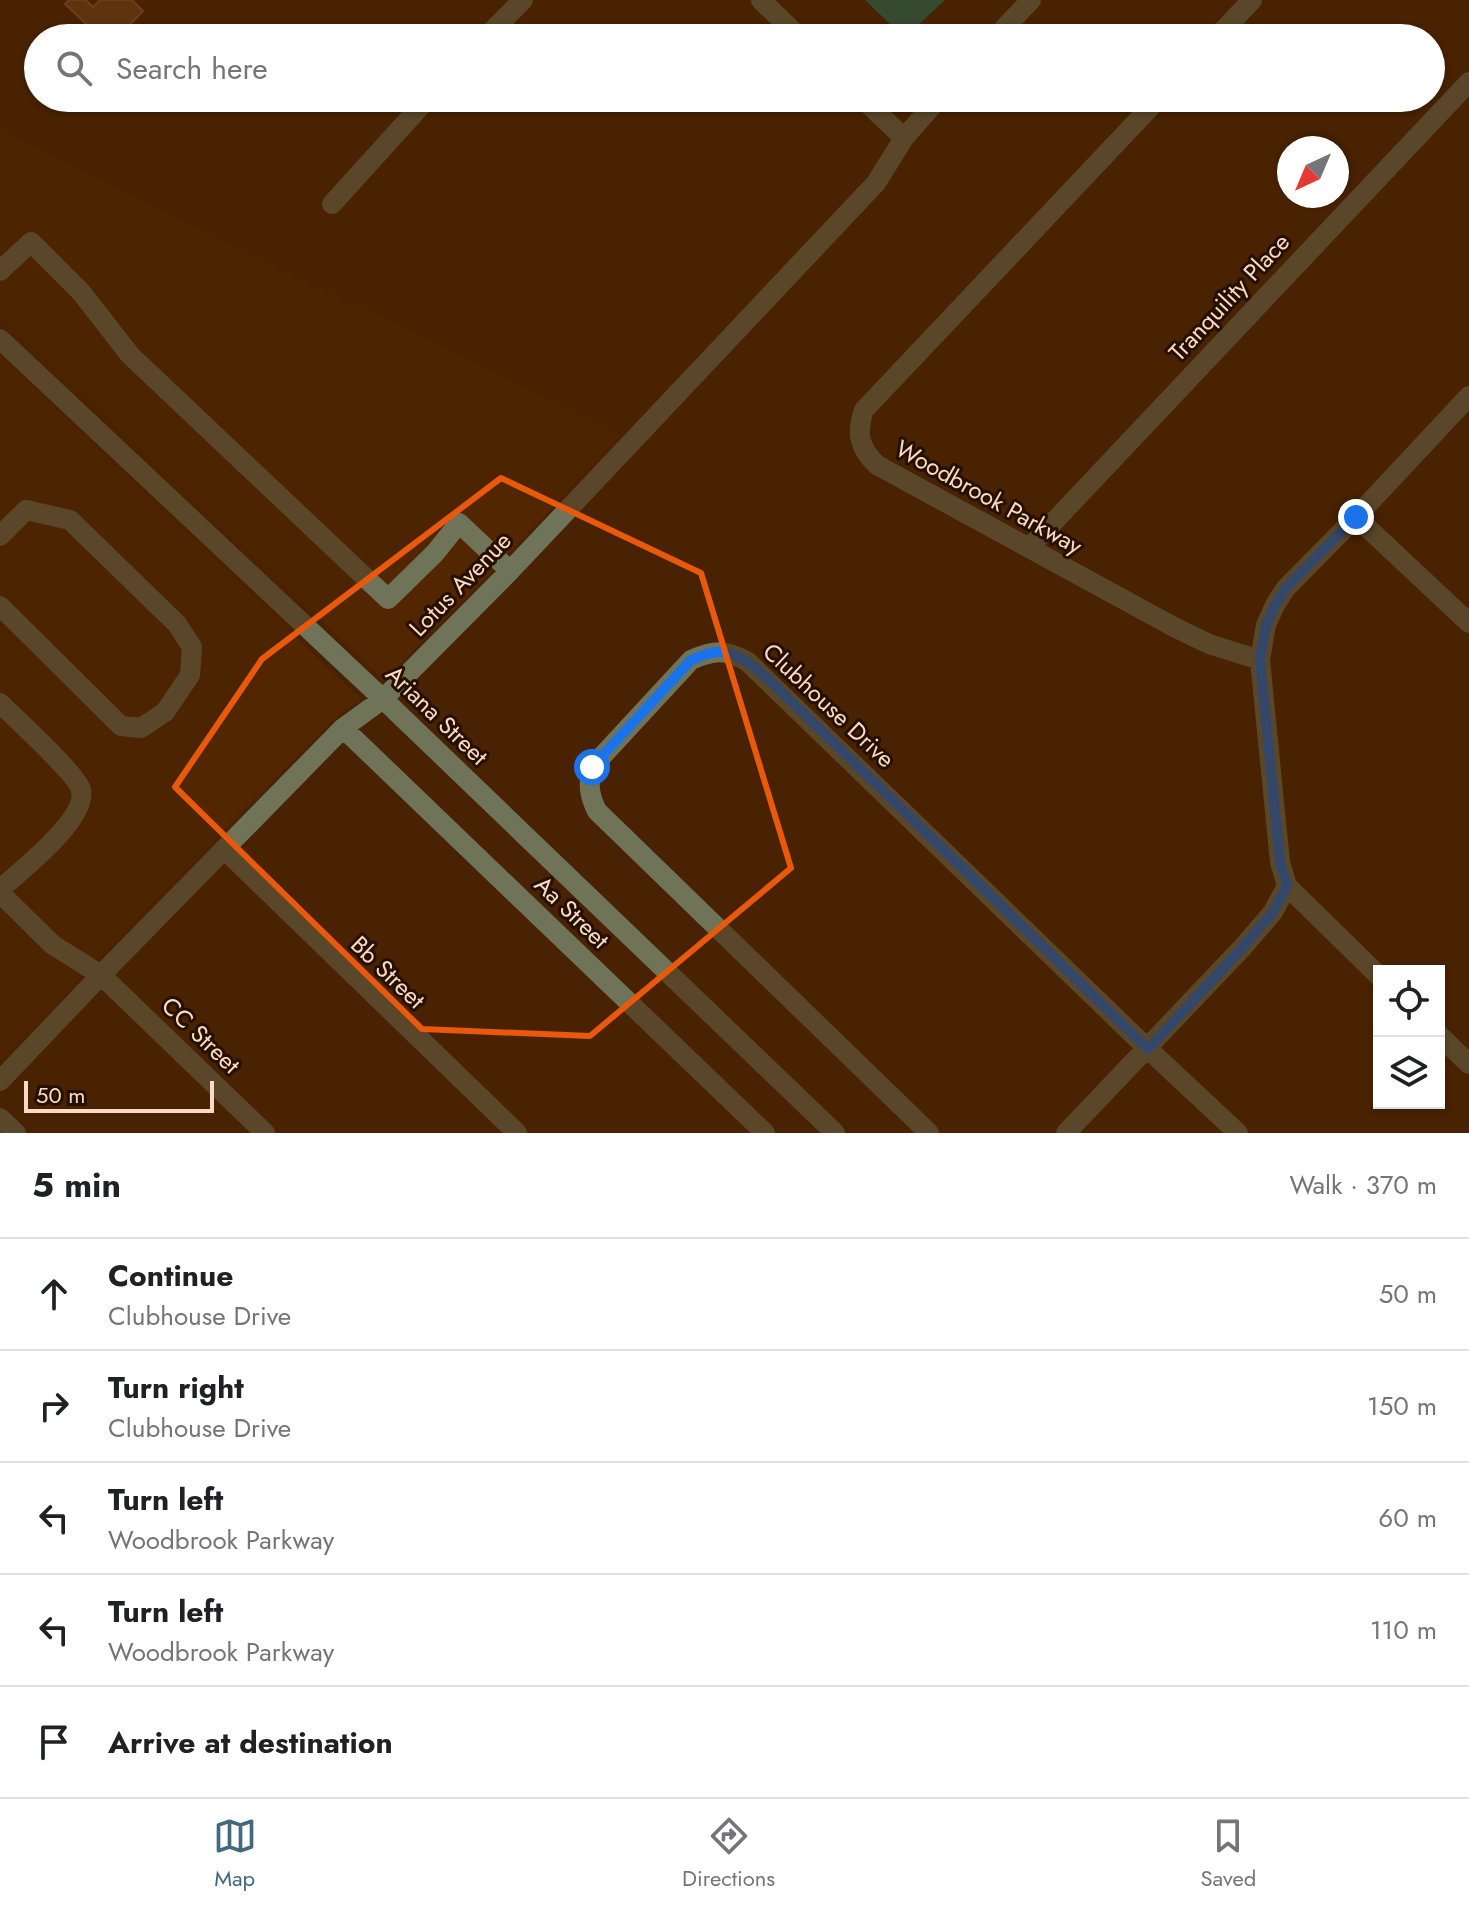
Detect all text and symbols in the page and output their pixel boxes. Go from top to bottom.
search box [24,24,1445,112]
icon: search [52,46,96,90]
text: Search here [116,47,268,90]
north arrow [1277,136,1349,208]
street label: Tranquility Place [1160,225,1298,369]
street label: Woodbrook Parkway [889,431,1089,563]
route end [1338,499,1374,535]
street label: Lotus Avenue [401,524,519,644]
street label: Clubhouse Drive [755,635,903,775]
street label: Ariana Street [378,657,496,773]
route start [574,749,610,785]
street label: Aa Street [527,868,617,957]
street label: Bb Street [343,928,433,1017]
map controls [1373,965,1445,1109]
button: locate [1373,965,1445,1037]
street label: CC Street [154,989,248,1082]
button: layers [1373,1037,1445,1109]
scale bar [24,1077,214,1113]
text: 50 m [36,1079,85,1111]
text: 5 min [32,1161,121,1210]
text: Walk · 370 m [1289,1166,1437,1204]
text: Continue [108,1254,234,1297]
icon: ahead [32,1272,76,1316]
text: 50 m [1379,1275,1437,1313]
text: Clubhouse Drive [108,1297,291,1335]
text: Turn right [108,1366,244,1409]
icon: right [32,1384,76,1428]
text: 150 m [1367,1387,1437,1425]
text: Clubhouse Drive [108,1409,291,1447]
text: Turn left [108,1478,223,1521]
icon: left [32,1496,76,1540]
text: 60 m [1378,1499,1437,1537]
text: Woodbrook Parkway [108,1521,334,1559]
text: Turn left [108,1590,223,1633]
icon: left [32,1608,76,1652]
text: 110 m [1370,1611,1437,1649]
text: Woodbrook Parkway [108,1633,334,1671]
icon: arrive [32,1720,76,1764]
text: Arrive at destination [108,1721,393,1764]
tab: Map [213,1814,257,1894]
tab: Directions [682,1814,775,1894]
tab: Saved [1201,1814,1256,1894]

